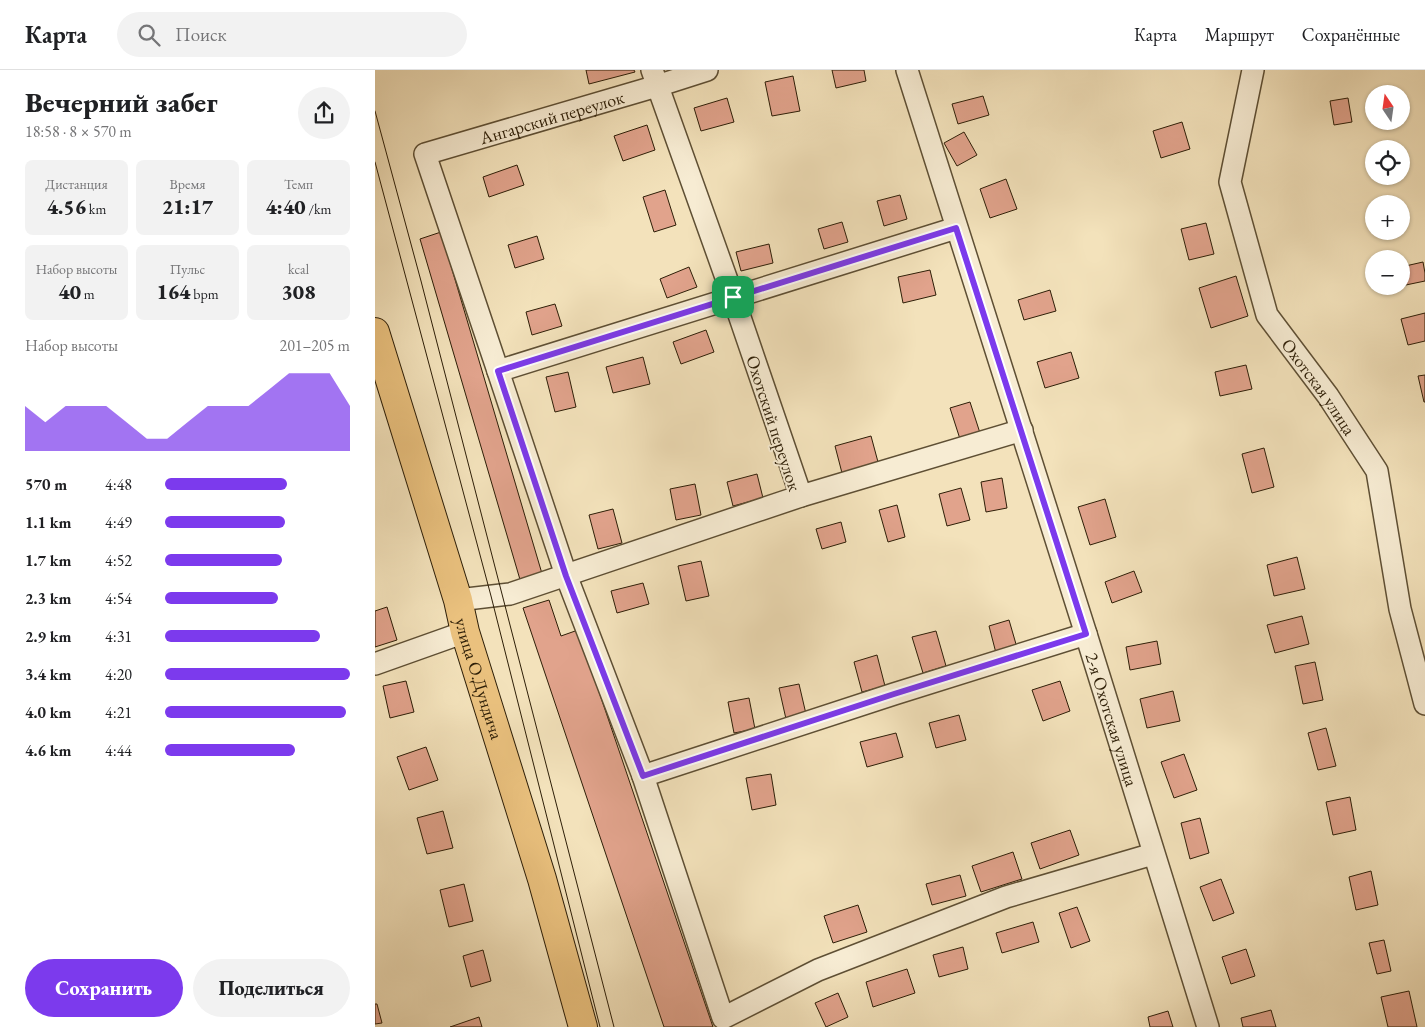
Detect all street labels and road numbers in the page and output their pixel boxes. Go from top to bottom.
street label: Ангарский переулок [476,85,627,149]
street label: Охотская улица [1277,333,1362,440]
street label: Охотский переулок [741,352,807,494]
street label: улица О.Дундича [451,616,509,743]
street label: 2-я Охотская улица [1081,650,1144,790]

